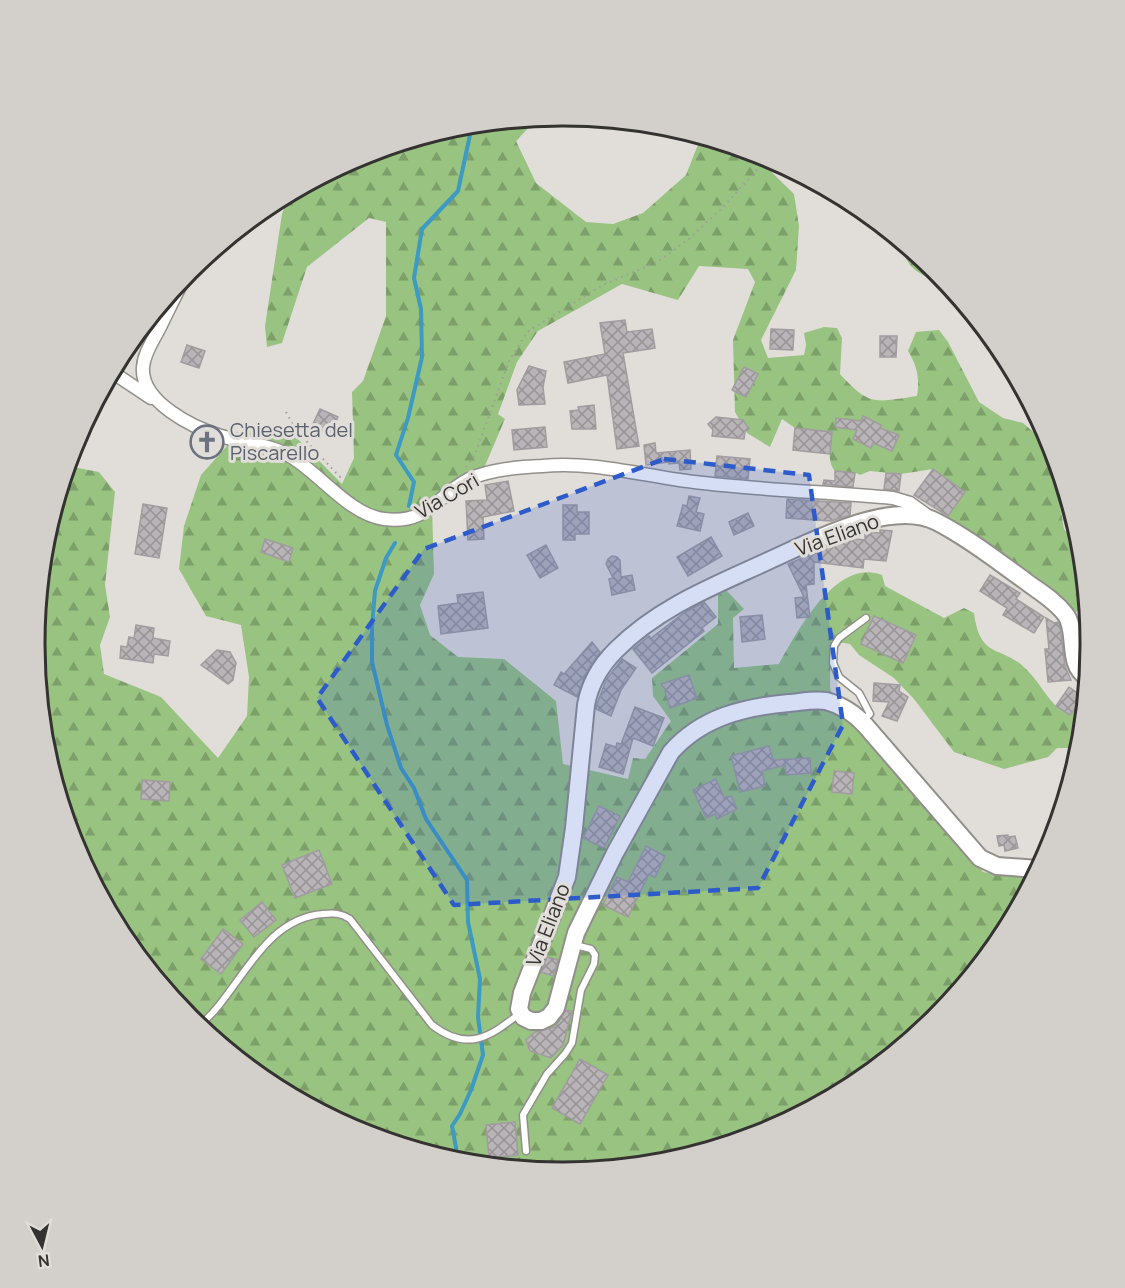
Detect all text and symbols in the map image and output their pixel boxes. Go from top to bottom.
place label: Chiesetta del Piscarello [230,416,353,466]
church icon: Chiesetta del Piscarello [189,424,225,460]
street label: Via Cori [410,467,484,525]
street label: Via Eliano [791,507,882,562]
street label: Via Eliano [519,879,576,970]
north arrow [12,1216,72,1276]
text: N [37,1249,51,1273]

